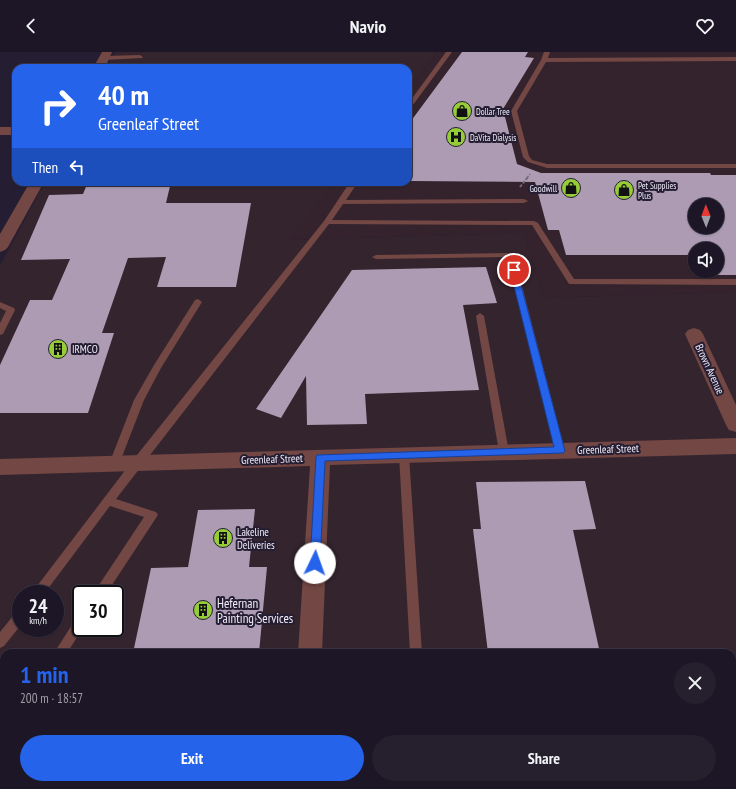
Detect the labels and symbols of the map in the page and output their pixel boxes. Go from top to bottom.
shop icon: Dollar Tree [451,100,473,122]
place label: Dollar Tree [476,106,510,117]
hospital icon: DaVita Dialysis [445,126,467,148]
place label: DaVita Dialysis [470,132,516,143]
shop icon: Goodwill [560,177,582,199]
shop icon: Pet Supplies Plus [613,179,635,201]
place label: Pet Supplies Plus [638,180,676,201]
place label: Goodwill [529,183,558,194]
north arrow [688,198,724,234]
pin [497,253,531,287]
building icon: IRMCO [47,338,69,360]
place label: IRMCO [72,342,98,356]
street label: Brown Avenue [692,342,728,397]
street label: Greenleaf Street [577,441,639,457]
street label: Greenleaf Street [241,451,303,467]
place label: Lakeline Deliveries [237,525,275,552]
building icon: Lakeline Deliveries [212,527,234,549]
position arrow [294,542,336,584]
speed limit sign: 30 [72,585,124,637]
place label: Hefernan Painting Services [217,595,293,627]
building icon: Hefernan Painting Services [192,599,214,621]

